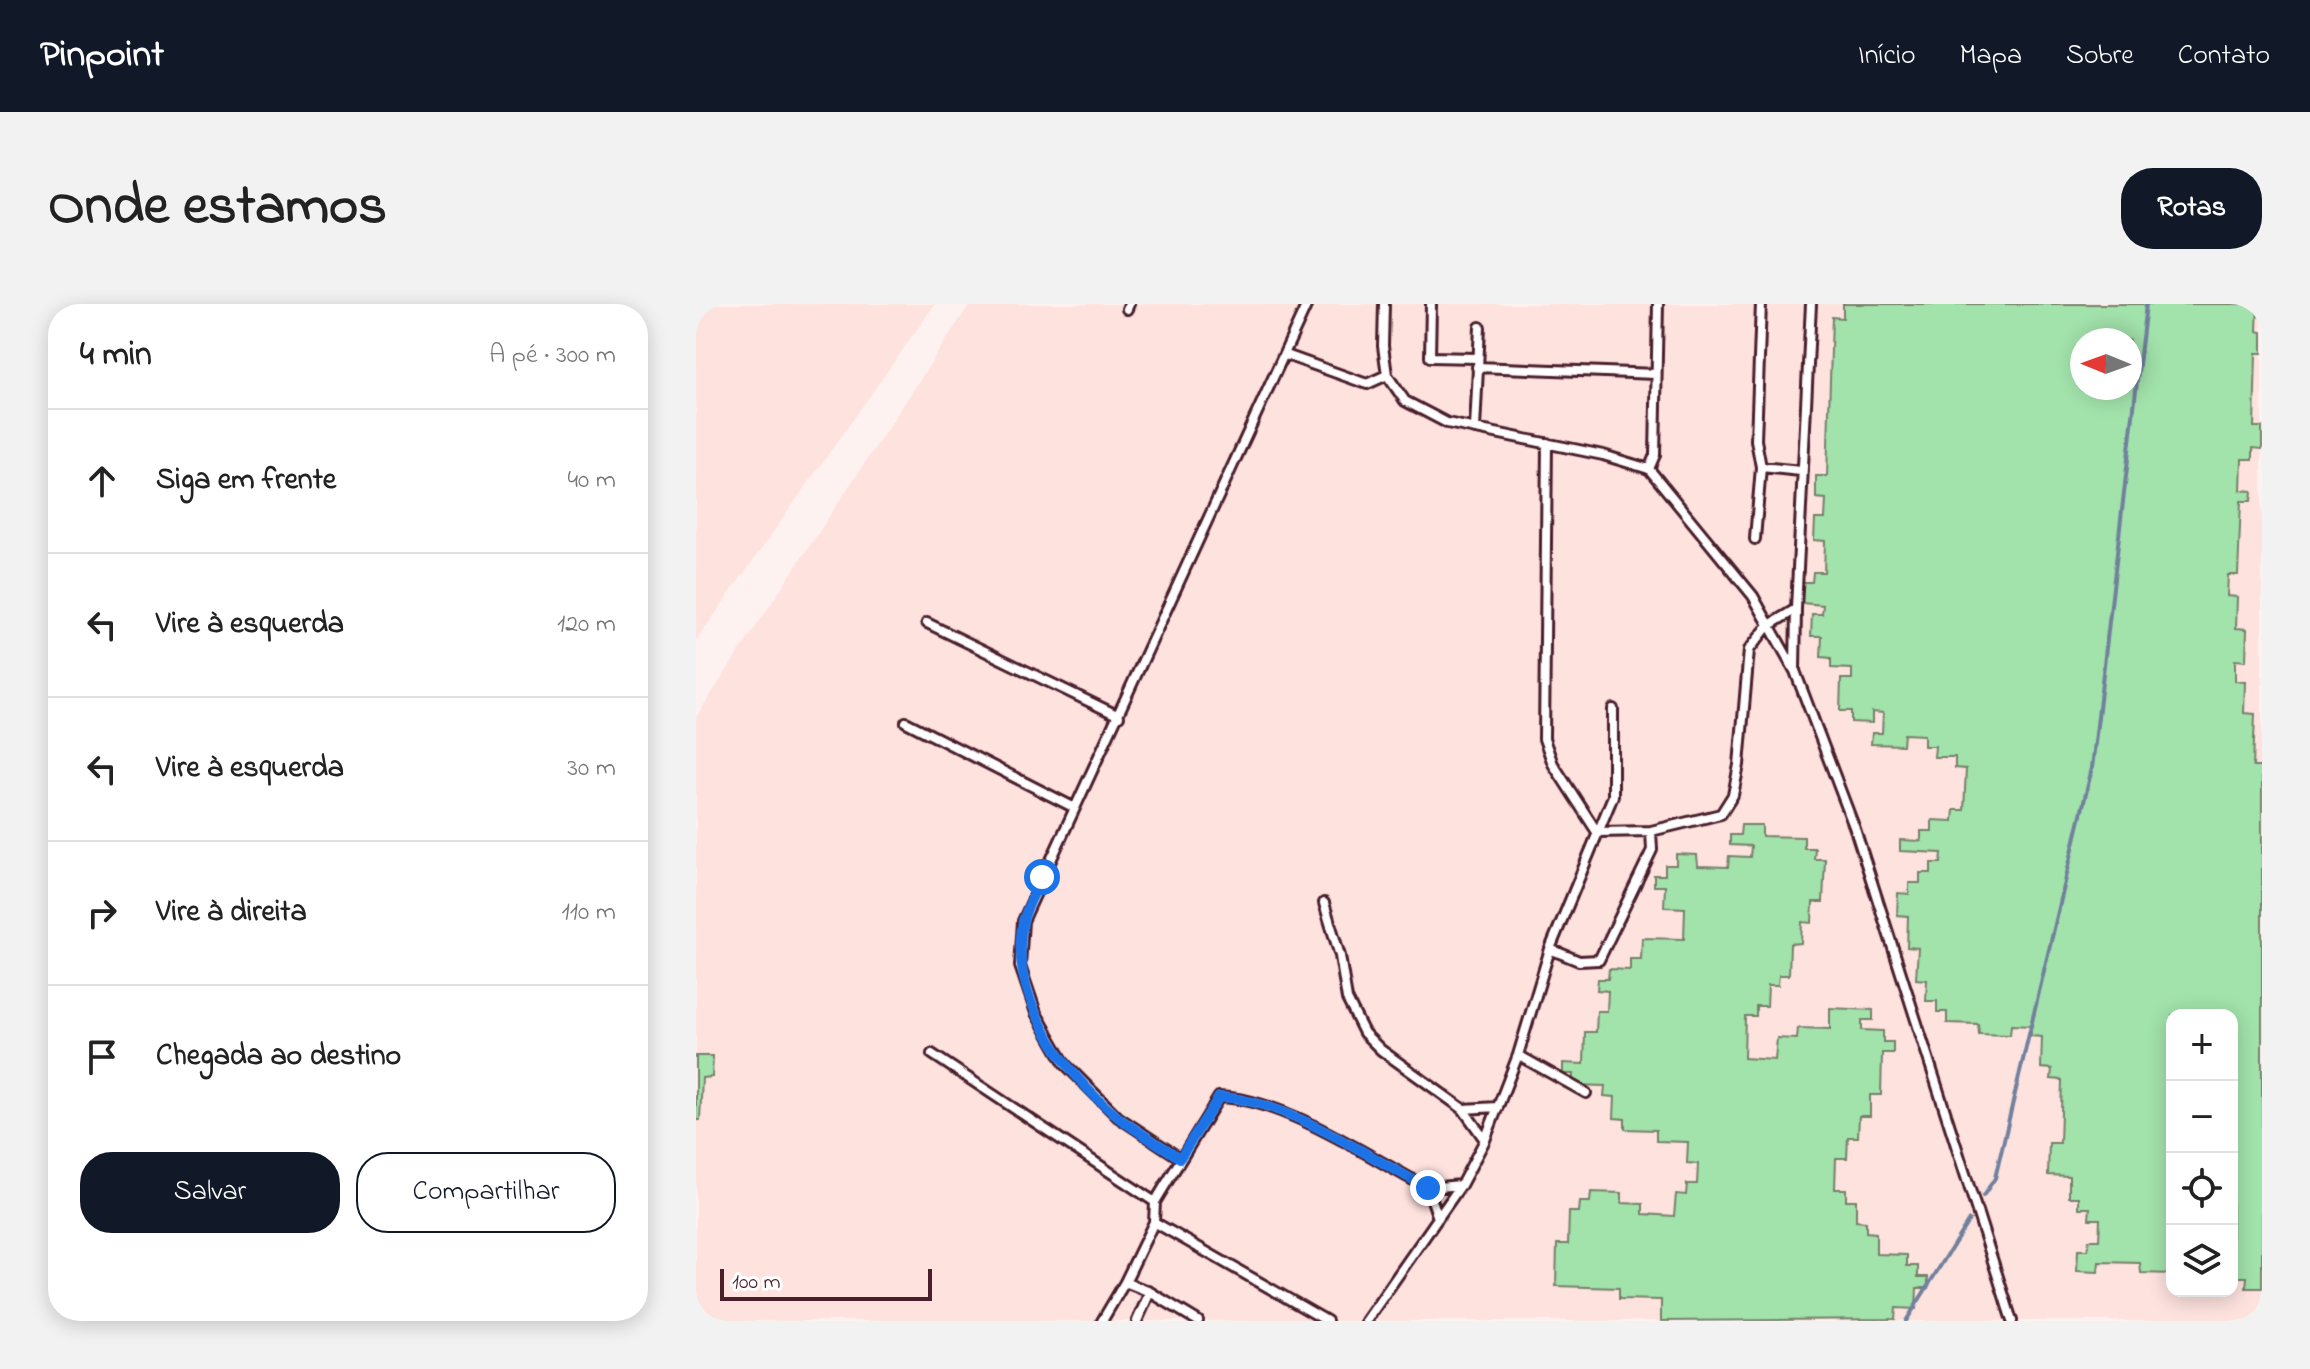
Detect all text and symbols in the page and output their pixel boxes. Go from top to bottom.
text: Pinpoint [40,28,164,84]
text: Início [1858,36,1916,77]
text: Mapa [1960,36,2022,77]
text: Sobre [2066,36,2134,77]
text: Contato [2178,36,2270,77]
text: Onde estamos [48,168,387,249]
button: Rotas [2121,168,2262,249]
north arrow [2070,328,2142,400]
text: 4 min [80,331,152,381]
text: A pé · 300 m [489,337,616,375]
icon: ahead [80,459,124,503]
text: Siga em frente [156,459,336,503]
text: 40 m [567,462,616,500]
icon: left [80,603,124,647]
text: Vire à esquerda [156,603,344,647]
text: 120 m [557,606,616,644]
icon: left [80,747,124,791]
text: Vire à esquerda [156,747,344,791]
text: 30 m [567,750,616,788]
route start [1024,859,1060,895]
icon: right [80,891,124,935]
text: Vire à direita [156,891,307,935]
text: 110 m [562,894,616,932]
map controls [2166,1009,2238,1297]
button: + [2166,1009,2238,1081]
icon: arrive [80,1035,124,1079]
text: Chegada ao destino [156,1035,401,1079]
button: − [2166,1081,2238,1153]
button: Salvar [80,1152,340,1233]
button: Compartilhar [356,1152,616,1233]
button: locate [2166,1153,2238,1225]
route end [1410,1170,1446,1206]
button: layers [2166,1225,2238,1297]
scale bar [720,1265,932,1301]
text: 100 m [732,1267,781,1299]

